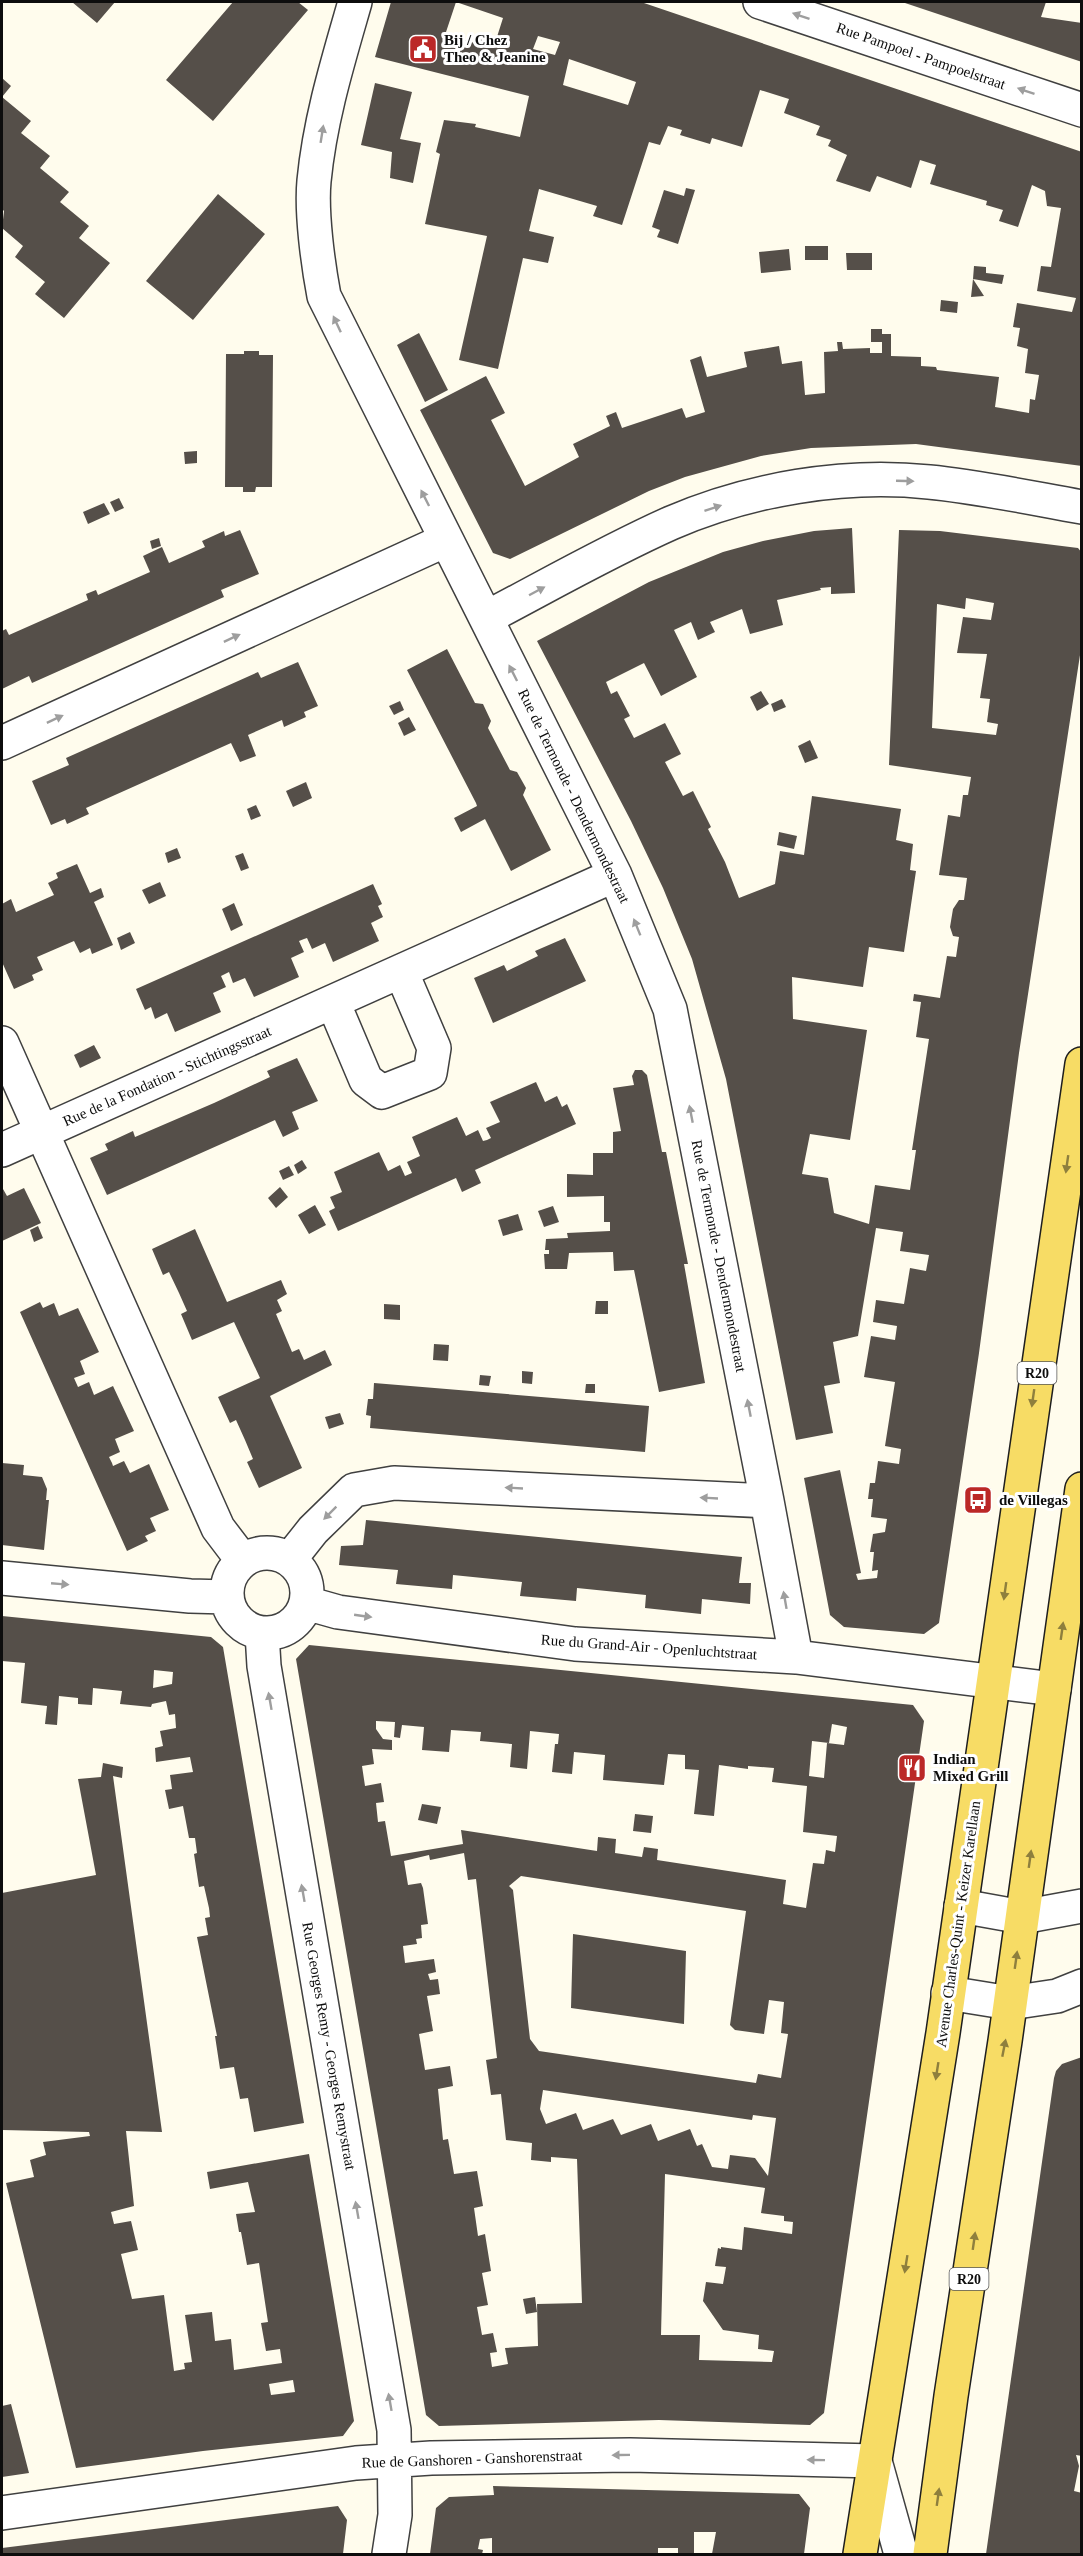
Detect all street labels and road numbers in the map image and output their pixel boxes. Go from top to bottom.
street label: Rue Pampoel - Pampoelstraat [834,19,1008,93]
street label: Rue de Termonde - Dendermondestraat [515,686,633,906]
street label: Rue de la Fondation - Stichtingsstraat [60,1022,274,1129]
street label: Rue de Termonde - Dendermondestraat [689,1139,750,1374]
road number: R20 [1018,1362,1056,1384]
street label: Rue du Grand-Air - Openluchtstraat [540,1631,758,1663]
street label: Avenue Charles-Quint - Keizer Karellaan [933,1799,983,2048]
street label: Rue Georges Remy - Georges Remystraat [299,1921,359,2172]
road number: R20 [950,2268,988,2290]
street label: Rue de Ganshoren - Ganshorenstraat [361,2447,583,2471]

